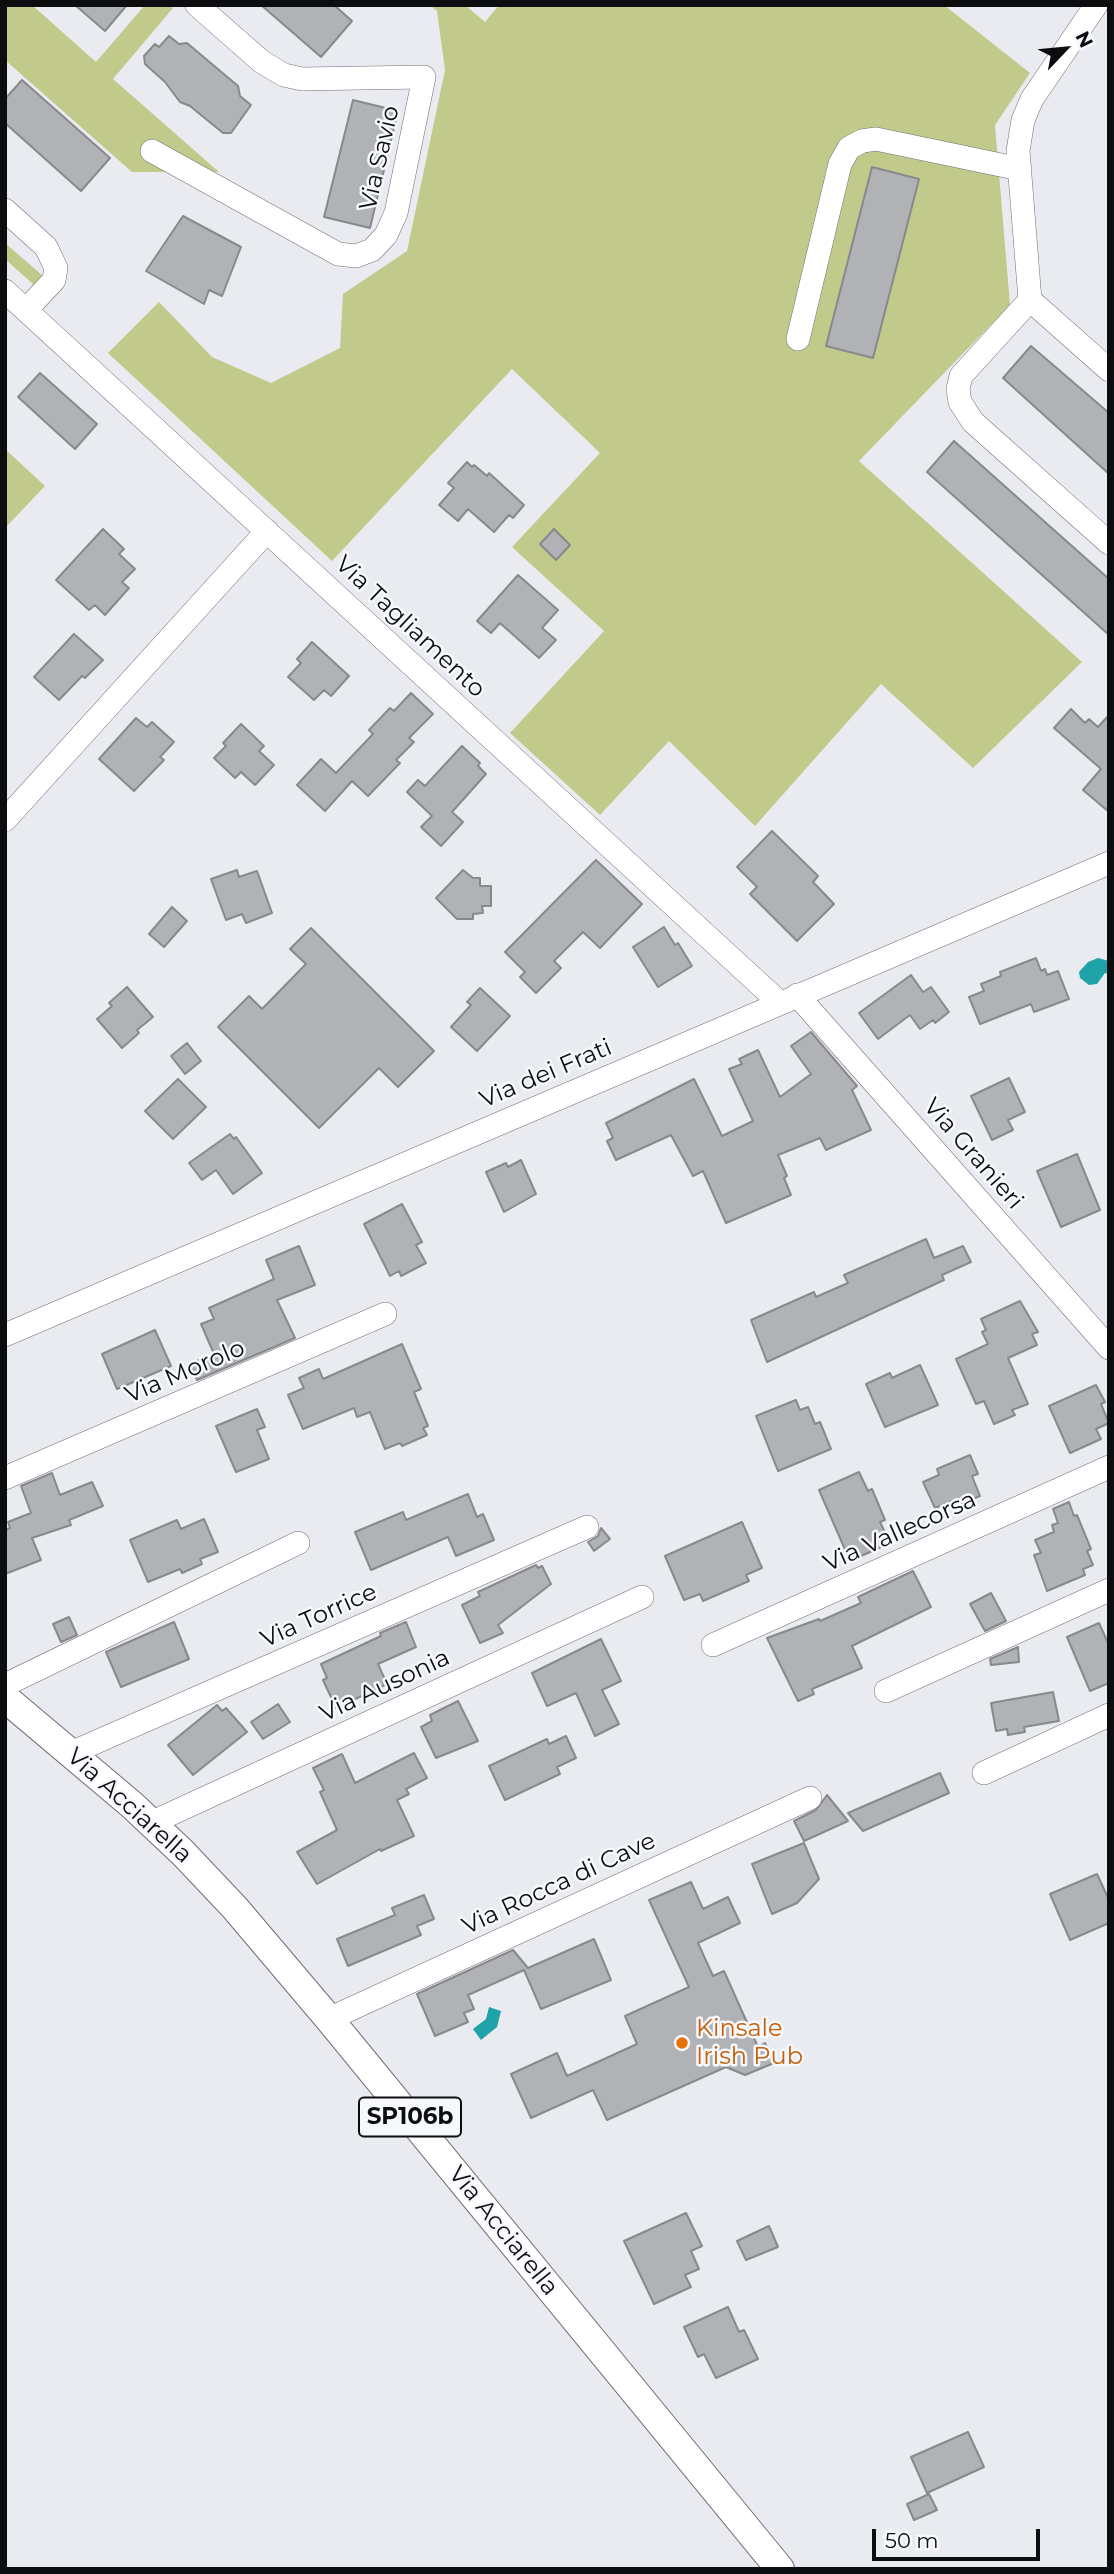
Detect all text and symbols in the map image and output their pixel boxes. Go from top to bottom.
north arrow [1030,14,1100,84]
text: N [1071,28,1098,52]
street label: Via Savio [354,103,406,213]
street label: Via Tagliamento [329,550,491,704]
street label: Via dei Frati [476,1033,616,1115]
street label: Via Granieri [917,1093,1029,1215]
street label: Via Morolo [121,1334,249,1410]
street label: Via Vallecorsa [819,1485,981,1579]
street label: Via Torrice [257,1578,381,1654]
street label: Via Ausonia [316,1643,454,1729]
street label: Via Acciarella [60,1742,198,1870]
street label: Via Rocca di Cave [458,1827,660,1941]
place label: Kinsale Irish Pub [696,2015,803,2071]
marker: Kinsale Irish Pub [674,2035,690,2051]
road number: SP106b [359,2098,461,2136]
street label: Via Acciarella [442,2160,564,2302]
scale bar [876,2514,1044,2558]
text: 50 m [885,2528,939,2553]

